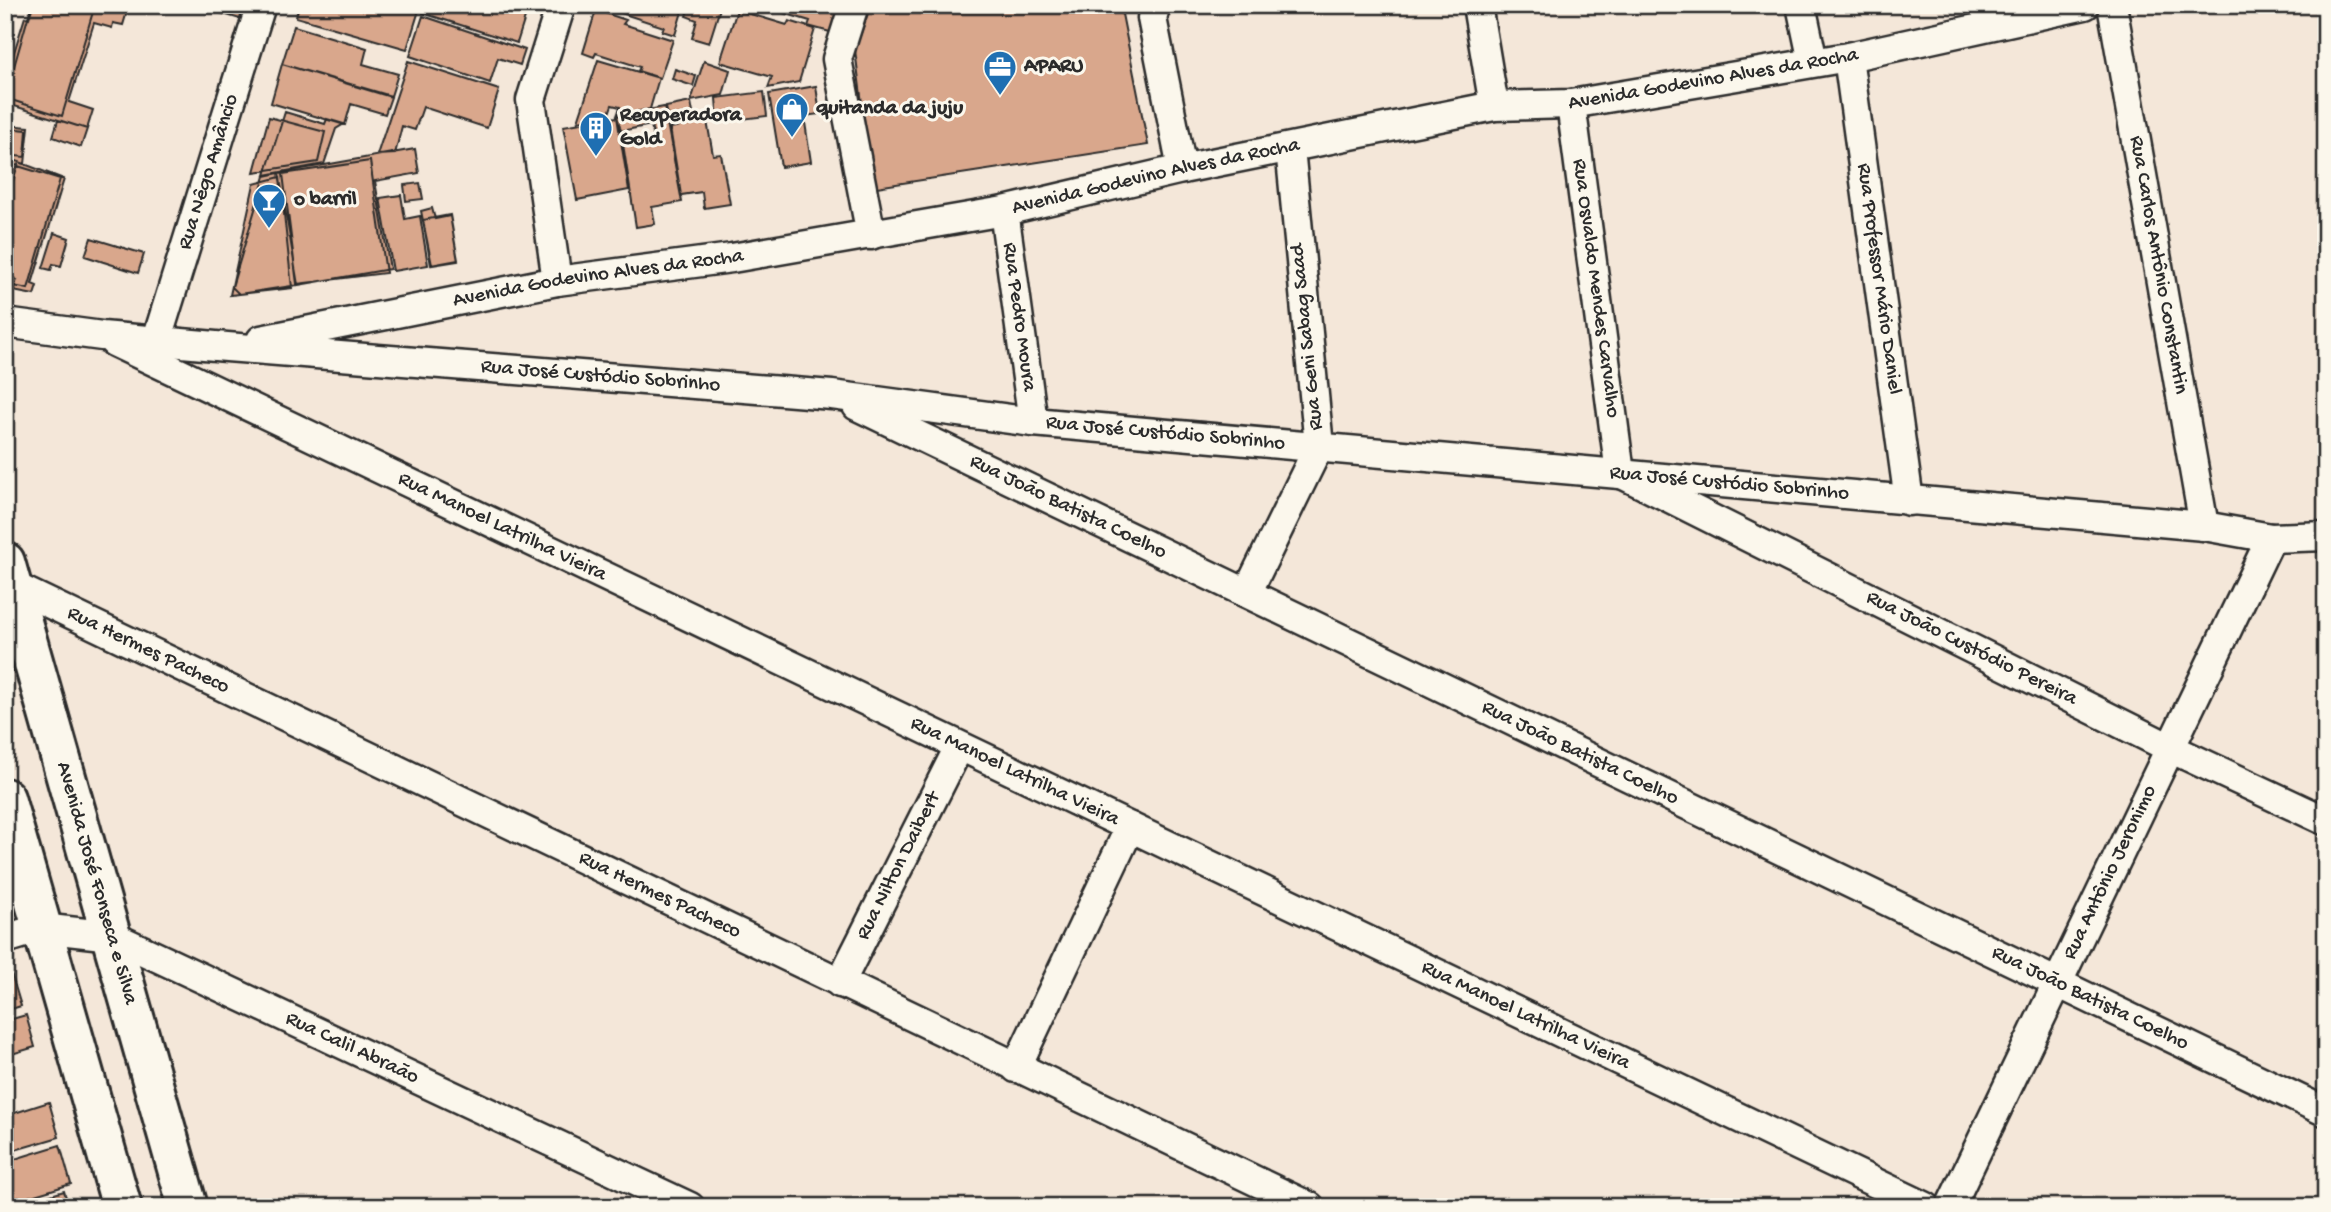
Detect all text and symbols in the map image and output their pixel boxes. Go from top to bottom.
street label: Avenida Godevino Alves da Rocha [1566,42,1862,117]
office icon: APARU [981,48,1019,97]
place label: APARU [1023,55,1083,80]
shop icon: quitanda da juju [773,90,811,139]
street label: Rua Nêgo Amâncio [173,91,245,253]
place label: quitanda da juju [816,97,963,122]
place label: Recuperadora Gold [619,104,743,153]
building icon: Recuperadora Gold [577,109,615,158]
street label: Avenida Godevino Alves da Rocha [1010,133,1303,221]
street label: Rua Carlos Antônio Constantin [2123,134,2193,396]
street label: Rua Osvaldo Mendes Carvalho [1566,157,1625,420]
street label: Rua Professor Mário Daniel [1850,162,1907,396]
bar icon: o barril [250,181,288,230]
place label: o barril [293,188,357,213]
street label: Rua Pedro Moura [996,241,1041,394]
street label: Rua Geni Sabag Saad [1286,241,1330,432]
street label: Avenida Godevino Alves da Rocha [451,243,747,314]
street label: Rua José Custódio Sobrinho [480,355,721,399]
street label: Rua José Custódio Sobrinho [1045,411,1286,457]
street label: Rua João Batista Coelho [965,449,1171,565]
street label: Rua José Custódio Sobrinho [1608,461,1850,507]
street label: Rua Manoel Latrilha Vieira [394,467,612,588]
street label: Rua João Custódio Pereira [1862,585,2082,712]
street label: Rua Hermes Pacheco [63,601,233,700]
street label: Rua João Batista Coelho [1477,695,1683,811]
street label: Rua Manoel Latrilha Vieira [906,711,1124,833]
street label: Avenida José Fonseca e Silva [50,759,143,1009]
street label: Rua Antônio Jeronimo [2058,781,2163,964]
street label: Rua Nilton Daibert [851,786,948,944]
street label: Rua Hermes Pacheco [574,846,745,945]
street label: Rua João Batista Coelho [1987,941,2193,1057]
street label: Rua Manoel Latrilha Vieira [1417,955,1635,1077]
street label: Rua Calil Abraão [281,1006,423,1090]

